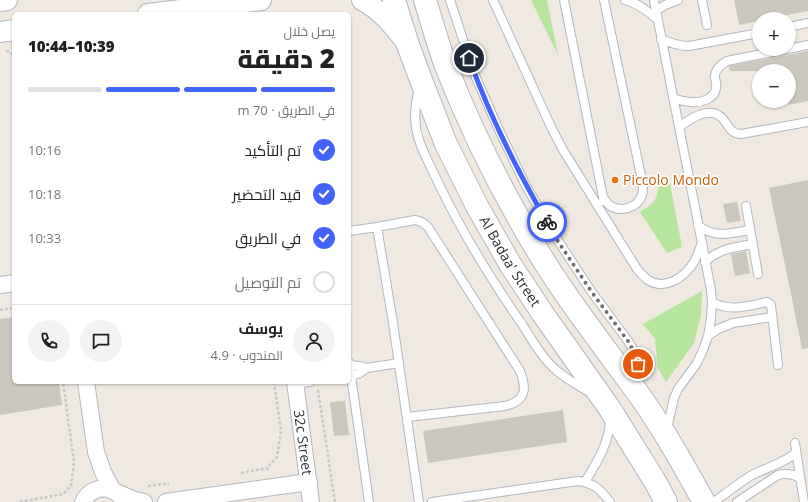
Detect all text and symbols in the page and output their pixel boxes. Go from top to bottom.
map controls [752,12,796,108]
button: + [752,12,796,56]
text: يصل خلال [283,22,335,40]
text: 10:39–10:44 [28,36,115,56]
text: 2 دقيقة [238,40,335,76]
pin [452,41,486,75]
icon: home [458,47,480,69]
button: − [752,64,796,108]
text: في الطريق · 70 m [237,101,335,119]
icon: check [313,139,335,161]
text: تم التأكيد [244,140,301,160]
text: 10:16 [28,141,61,159]
place label: Piccolo Mondo [623,170,719,189]
marker: Piccolo Mondo [610,175,620,185]
icon: check [313,183,335,205]
text: قيد التحضير [232,184,301,204]
text: 10:18 [28,185,61,203]
courier [527,202,567,242]
icon: bike [536,211,558,233]
street label: Al Badaa' Street [476,212,545,310]
icon: check [313,227,335,249]
text: في الطريق [235,228,301,248]
text: 10:33 [28,229,61,247]
text: تم التوصيل [235,272,301,292]
text: يوسف [238,318,283,338]
button: phone [28,320,70,362]
button: chat [80,320,122,362]
button: person [293,320,335,362]
text: المندوب · 4.9 [211,346,283,364]
pin [621,347,655,381]
icon: bag [627,353,649,375]
street label: 32c Street [290,409,317,476]

